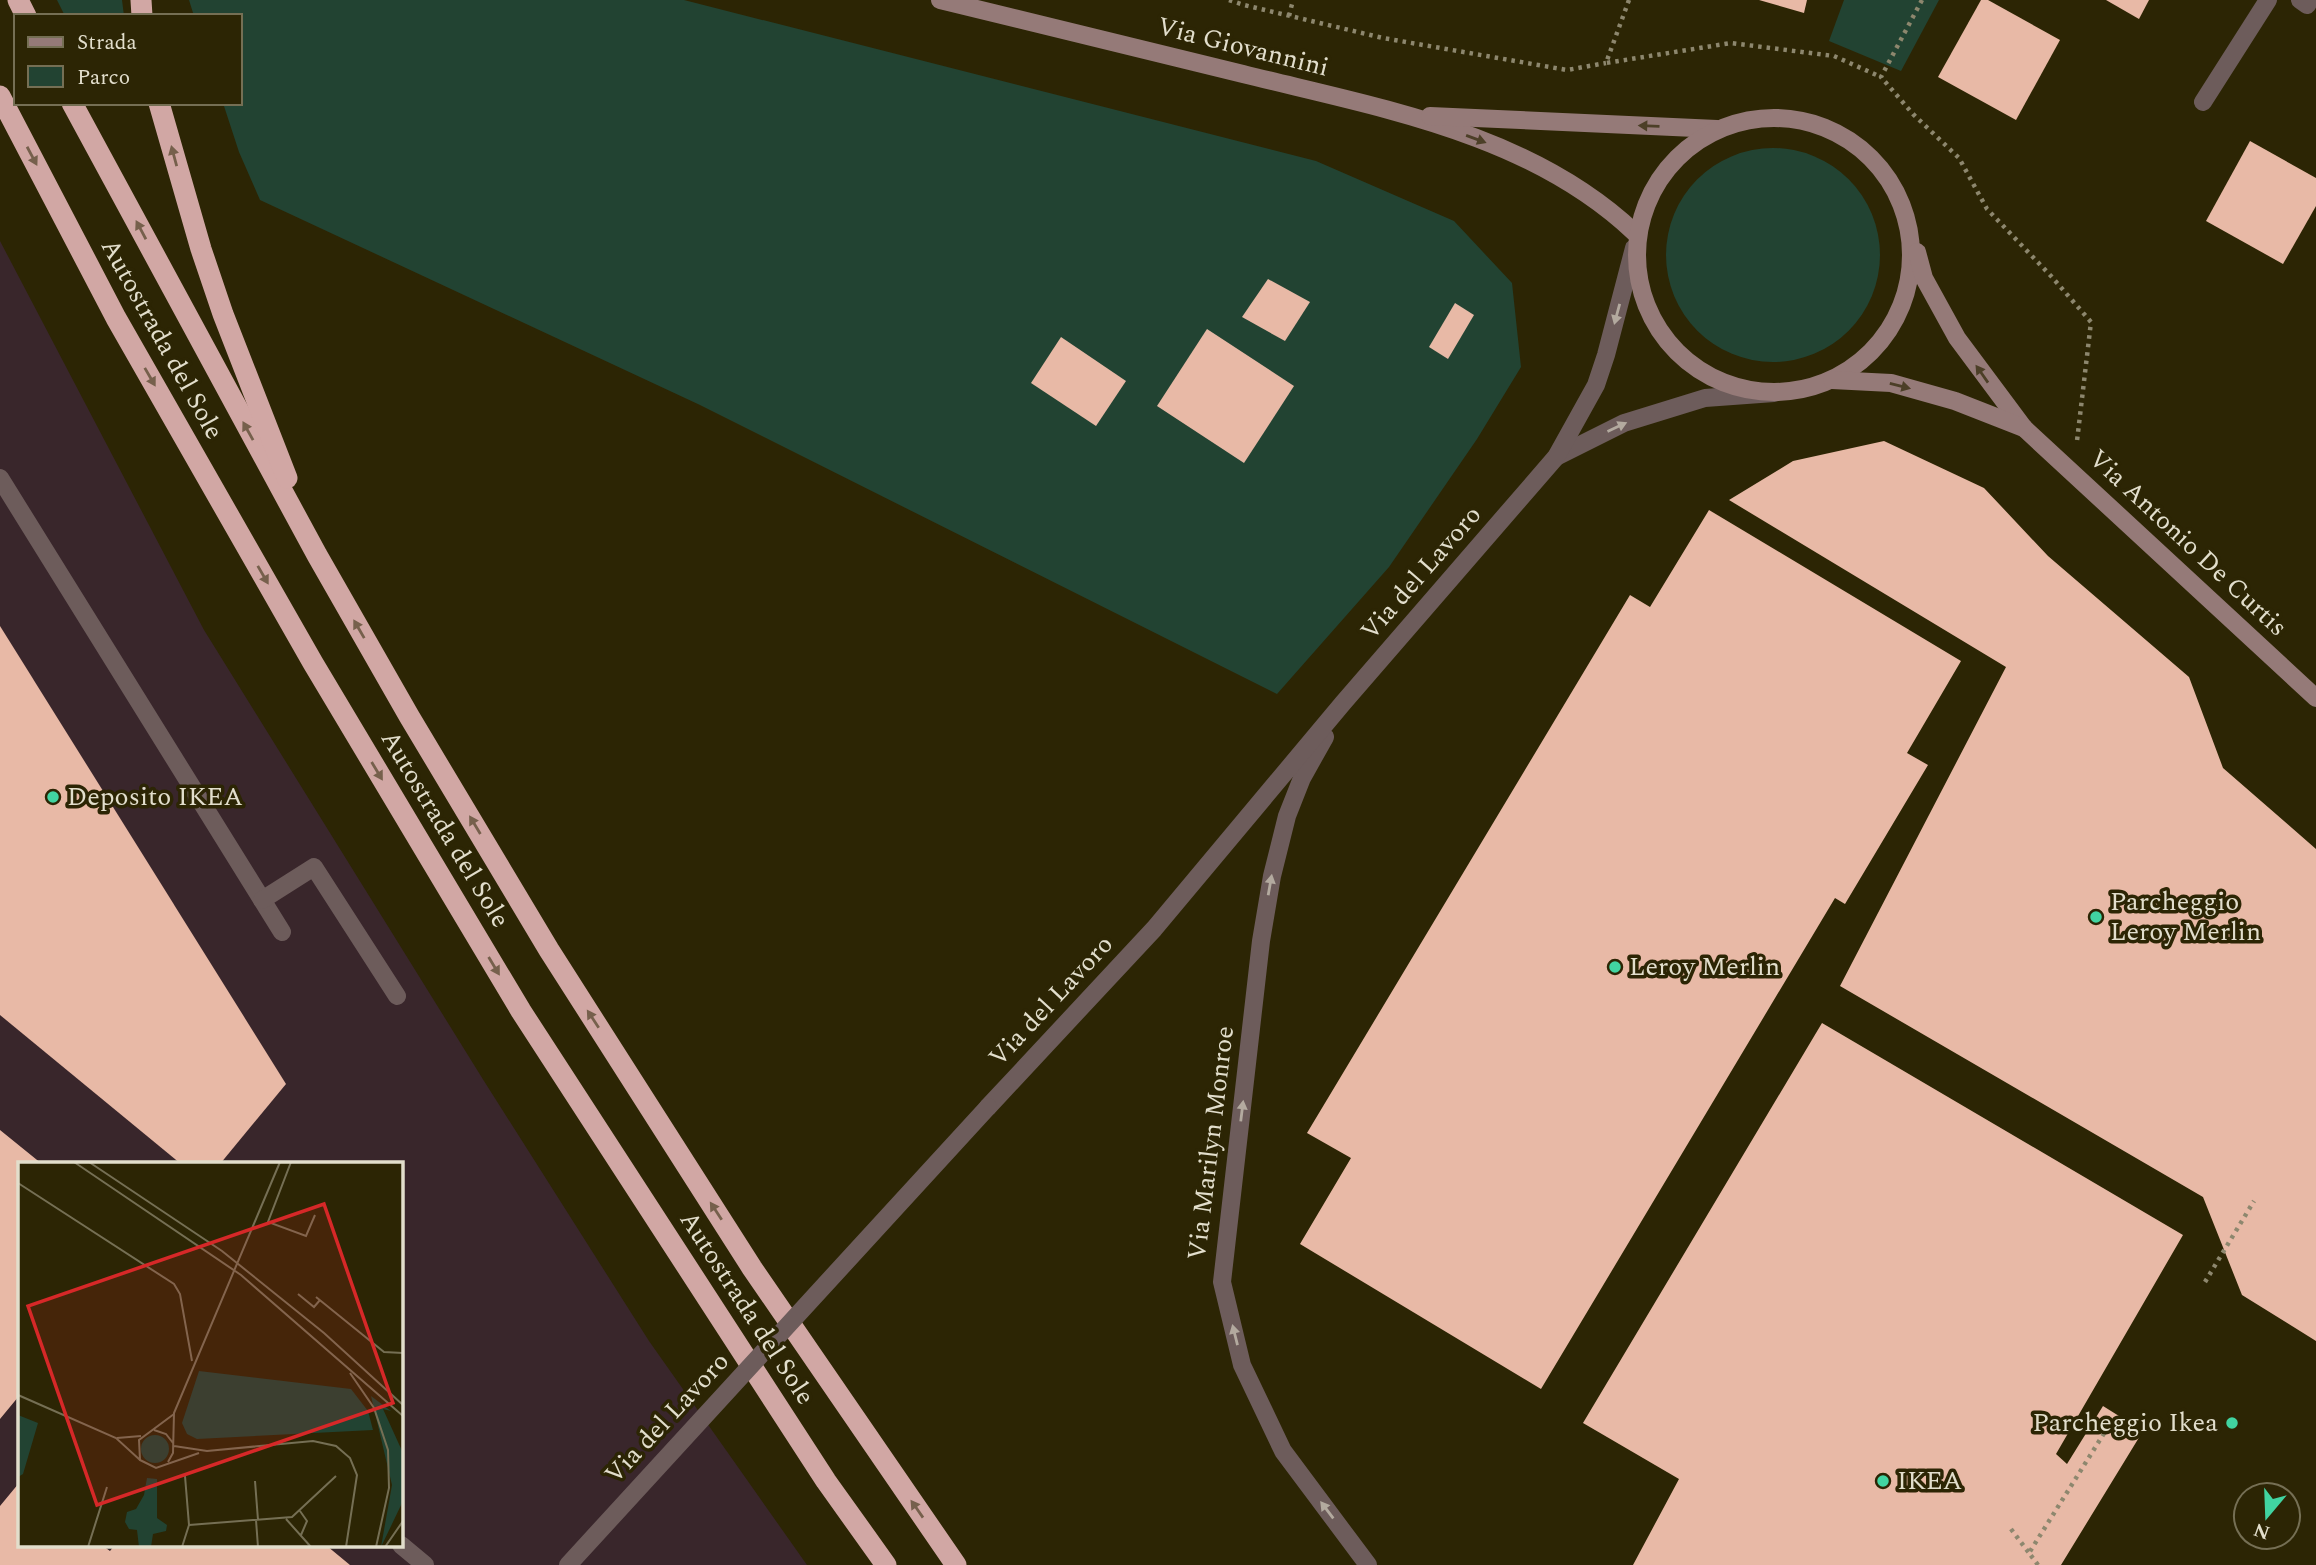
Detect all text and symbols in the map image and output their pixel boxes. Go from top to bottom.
street label: Via Giovannini [1153,6,1333,88]
legend [14,14,242,105]
text: Strada [77,27,138,59]
text: Parco [77,62,130,94]
one-way arrow [1637,120,1659,131]
one-way arrow [1466,134,1487,145]
one-way arrow [168,145,178,166]
one-way arrow [26,146,37,166]
one-way arrow [135,220,146,240]
street label: Autostrada del Sole [90,231,234,447]
one-way arrow [1611,304,1622,326]
one-way arrow [1975,365,1989,383]
one-way arrow [144,367,156,387]
one-way arrow [1889,381,1911,392]
one-way arrow [242,421,254,440]
one-way arrow [1607,421,1627,433]
street label: Via Antonio De Curtis [2079,440,2297,646]
street label: Via del Lavoro [1351,497,1491,649]
one-way arrow [256,565,269,584]
one-way arrow [353,619,366,638]
street label: Autostrada del Sole [370,723,520,935]
one-way arrow [371,761,383,781]
place label: Deposito IKEA [67,777,243,817]
marker: Deposito IKEA [45,789,61,805]
one-way arrow [468,815,481,834]
one-way arrow [1265,874,1276,896]
place label: Parcheggio Leroy Merlin [2110,882,2261,952]
marker: Parcheggio Leroy Merlin [2088,909,2104,925]
street label: Via del Lavoro [979,926,1123,1076]
place label: Leroy Merlin [1629,947,1780,987]
one-way arrow [488,957,500,976]
marker: Leroy Merlin [1607,959,1623,975]
one-way arrow [587,1009,600,1029]
street label: Via Marilyn Monroe [1177,1024,1245,1262]
one-way arrow [1236,1099,1247,1121]
inset map [18,1162,402,1548]
one-way arrow [709,1201,722,1220]
street label: Autostrada del Sole [669,1203,825,1413]
one-way arrow [1229,1324,1240,1346]
street label: Via del Lavoro [595,1343,739,1493]
place label: Parcheggio Ikea [2033,1403,2218,1443]
marker: Parcheggio Ikea [2224,1415,2240,1431]
place label: IKEA [1897,1461,1962,1501]
marker: IKEA [1875,1473,1891,1489]
north arrow [2232,1481,2302,1551]
one-way arrow [911,1500,924,1519]
one-way arrow [1321,1501,1335,1519]
text: N [2250,1514,2274,1547]

